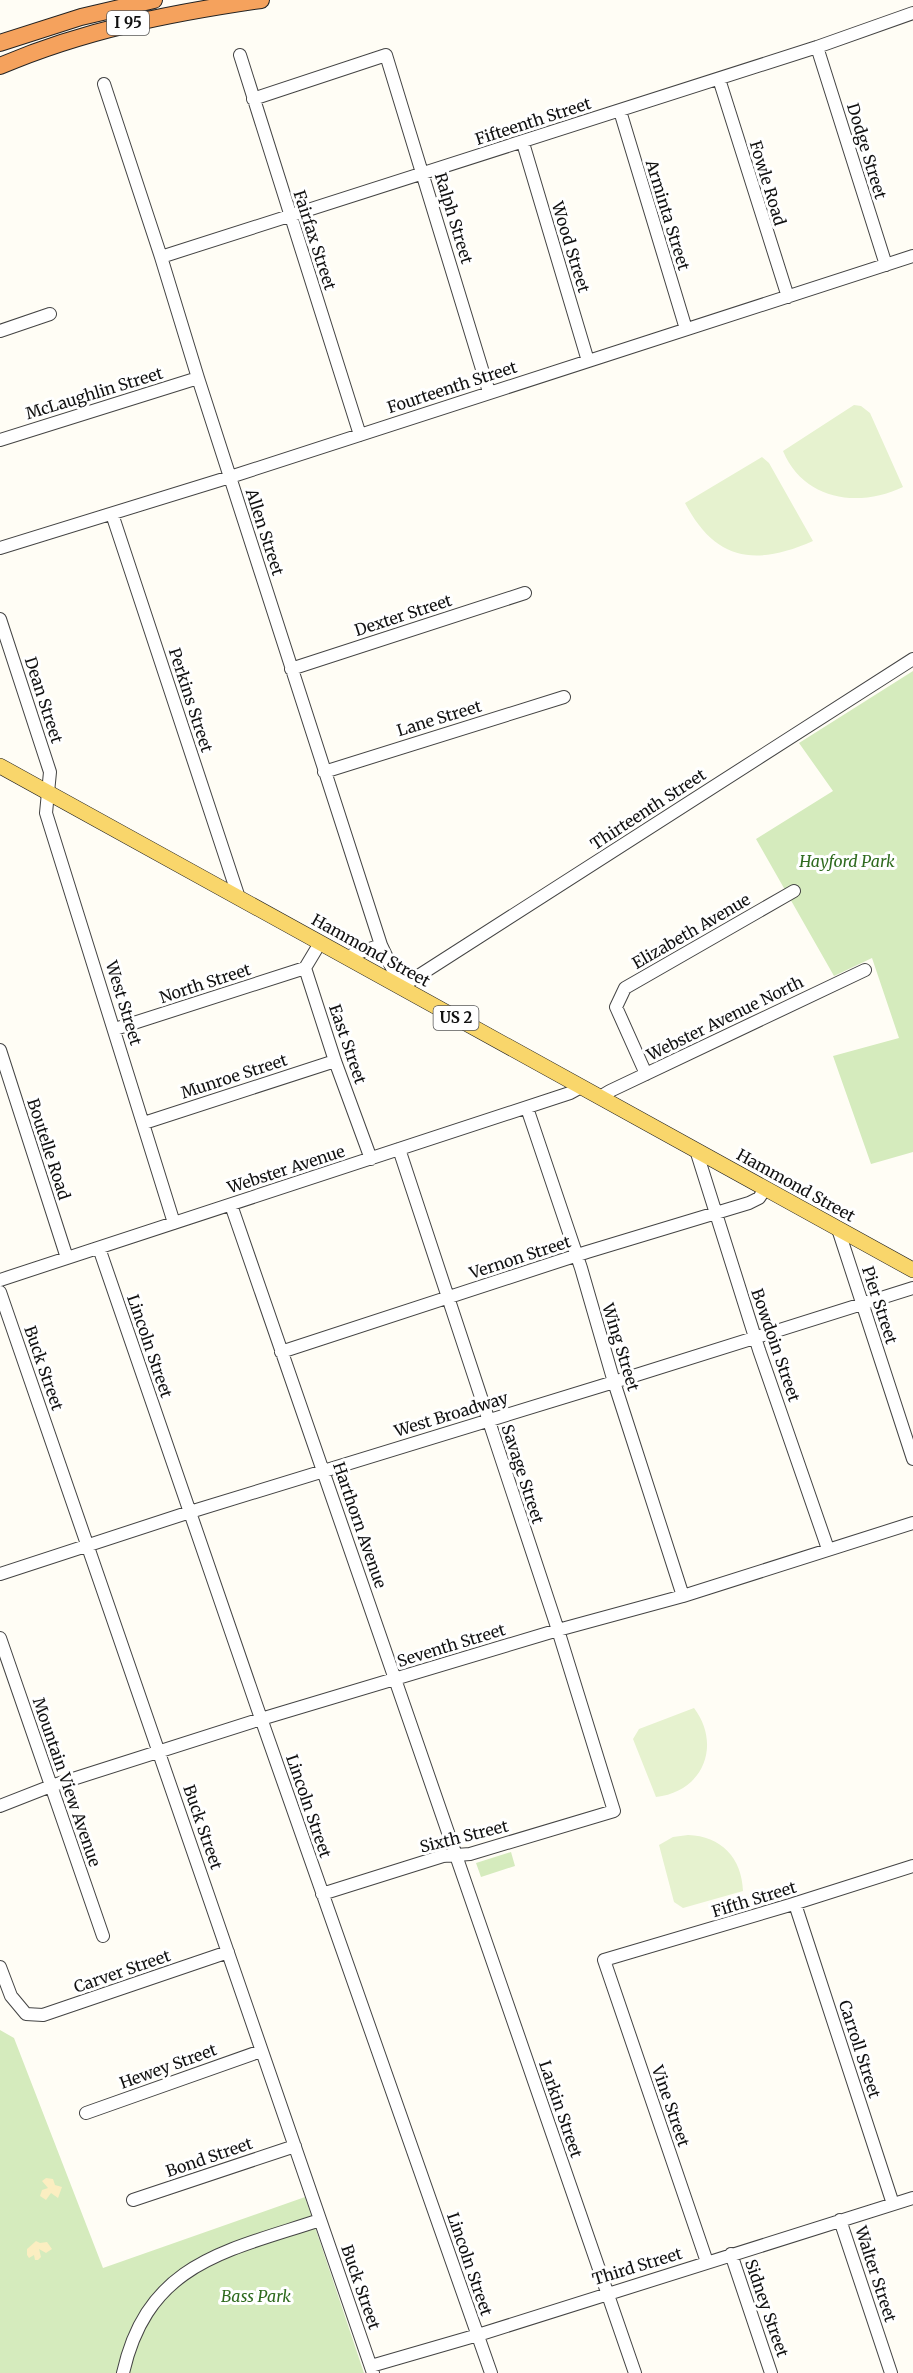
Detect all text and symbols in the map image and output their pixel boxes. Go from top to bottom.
road number: I 95 [107,11,149,35]
street label: Fifteenth Street [473,93,594,149]
street label: Dodge Street [843,101,891,202]
street label: Fowle Road [746,138,790,228]
street label: Arminta Street [641,156,695,273]
street label: Ralph Street [431,170,478,267]
street label: Fairfax Street [289,187,341,293]
street label: Wood Street [547,198,595,296]
street label: Fourteenth Street [385,356,520,417]
street label: McLaughlin Street [23,362,166,423]
street label: Allen Street [241,485,289,579]
street label: Dexter Street [352,590,455,640]
street label: Perkins Street [165,645,218,755]
street label: Dean Street [21,654,68,746]
street label: Lane Street [394,695,484,740]
street label: Thirteenth Street [587,764,710,854]
park label: Hayford Park [798,851,895,871]
street label: Elizabeth Avenue [628,889,754,973]
street label: Hammond Street [308,909,434,991]
street label: West Street [101,957,147,1048]
street label: North Street [157,959,254,1007]
street label: Webster Avenue North [643,971,807,1065]
street label: East Street [325,1002,371,1087]
road number: US 2 [434,1006,478,1030]
street label: Munroe Street [178,1049,290,1103]
street label: Boutelle Road [23,1096,75,1203]
street label: Webster Avenue [224,1141,347,1198]
street label: Hammond Street [733,1144,859,1226]
street label: Vernon Street [466,1231,574,1283]
street label: Pier Street [858,1264,902,1347]
street label: Bowdoin Street [747,1286,805,1405]
street label: Lincoln Street [123,1292,177,1401]
street label: Wing Street [598,1300,644,1394]
street label: Buck Street [20,1323,68,1414]
street label: West Broadway [391,1387,511,1441]
street label: Savage Street [498,1422,549,1527]
street label: Harthorn Avenue [329,1459,391,1591]
street label: Seventh Street [394,1619,508,1671]
street label: Mountain View Avenue [29,1695,105,1869]
street label: Lincoln Street [282,1752,336,1861]
street label: Buck Street [179,1782,227,1873]
street label: Sixth Street [418,1815,511,1857]
street label: Fifth Street [709,1876,799,1921]
street label: Carver Street [71,1945,174,1997]
street label: Carroll Street [835,1997,885,2101]
street label: Hewey Street [117,2039,220,2093]
street label: Larkin Street [535,2058,587,2161]
street label: Vine Street [648,2062,694,2150]
street label: Bond Street [163,2133,256,2181]
street label: Lincoln Street [443,2210,497,2319]
street label: Walter Street [851,2223,901,2325]
street label: Buck Street [337,2242,385,2333]
street label: Third Street [590,2243,685,2289]
street label: Sidney Street [741,2257,793,2360]
park label: Bass Park [221,2286,291,2306]

